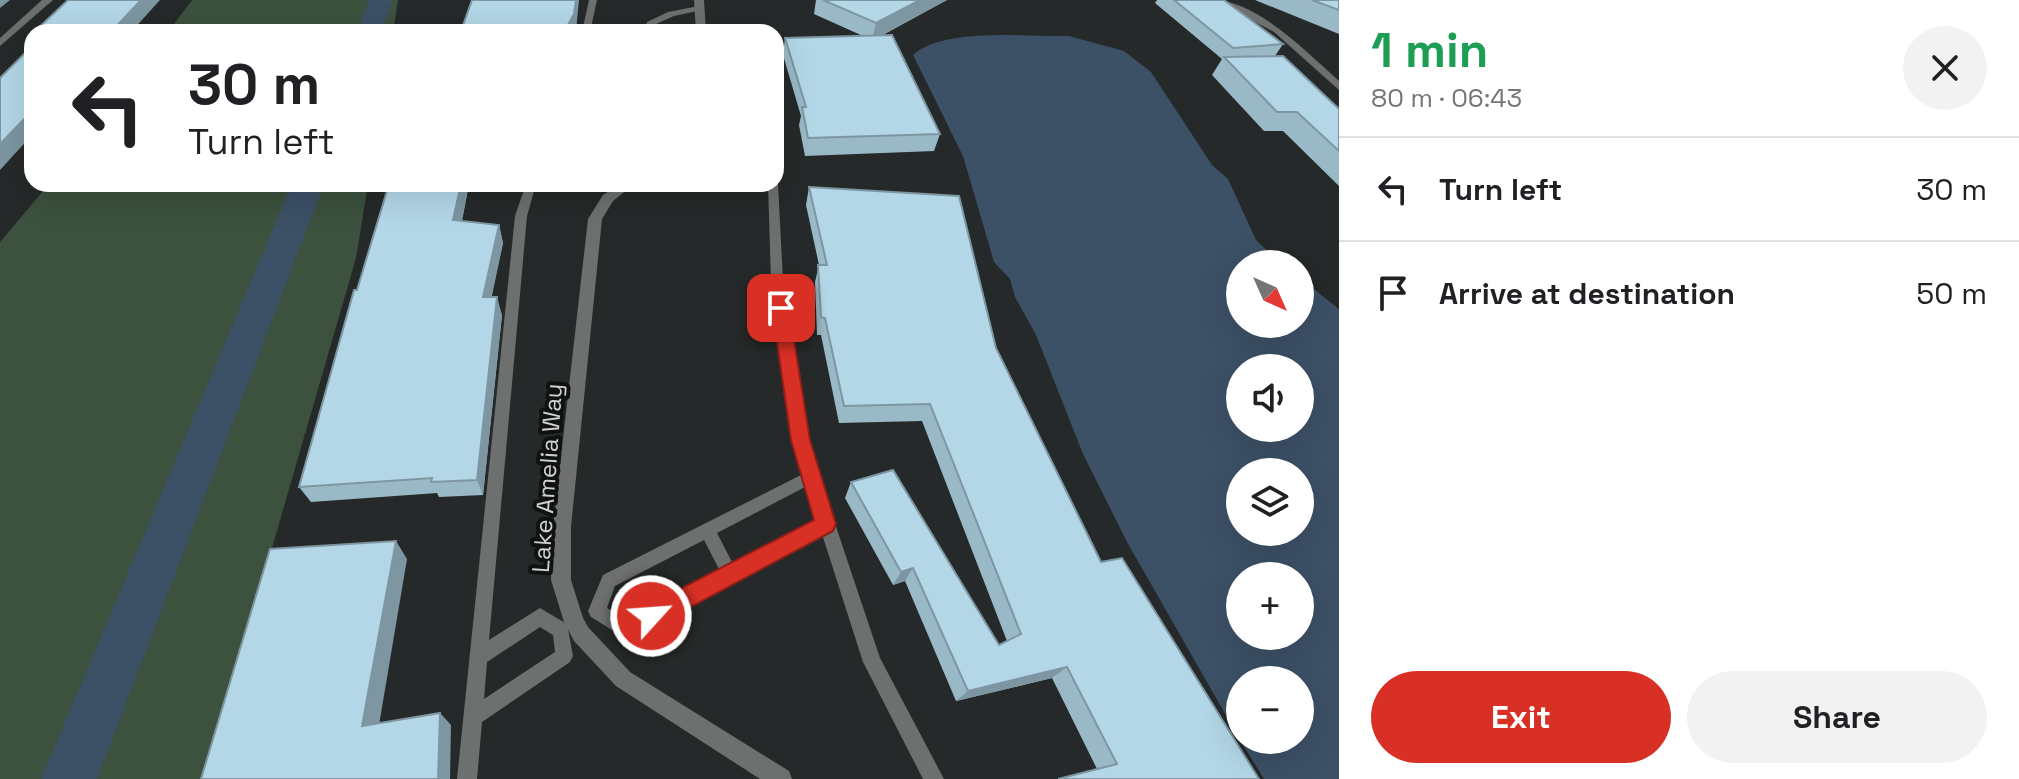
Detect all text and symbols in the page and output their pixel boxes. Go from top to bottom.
text: 1 min [1371,20,1488,81]
button: close [1903,26,1987,110]
text: 30 m [188,49,320,120]
icon: left [56,56,160,160]
text: 80 m · 06:43 [1371,81,1522,115]
text: Turn left [188,119,335,165]
icon: left [1371,167,1415,211]
text: Turn left [1439,170,1562,209]
text: 30 m [1916,170,1987,209]
north arrow [1226,250,1314,338]
map controls [1226,250,1314,754]
icon: arrive [1371,271,1415,315]
pin [747,274,815,342]
text: Arrive at destination [1439,274,1735,313]
text: 50 m [1916,274,1987,313]
icon: arrive [759,286,803,330]
button: sound [1226,354,1314,442]
street label: Lake Amelia Way [525,382,569,574]
button: layers [1226,458,1314,546]
button: + [1226,562,1314,650]
position arrow [609,574,693,658]
button: − [1226,666,1314,754]
button: Exit [1371,671,1671,763]
button: Share [1687,671,1987,763]

